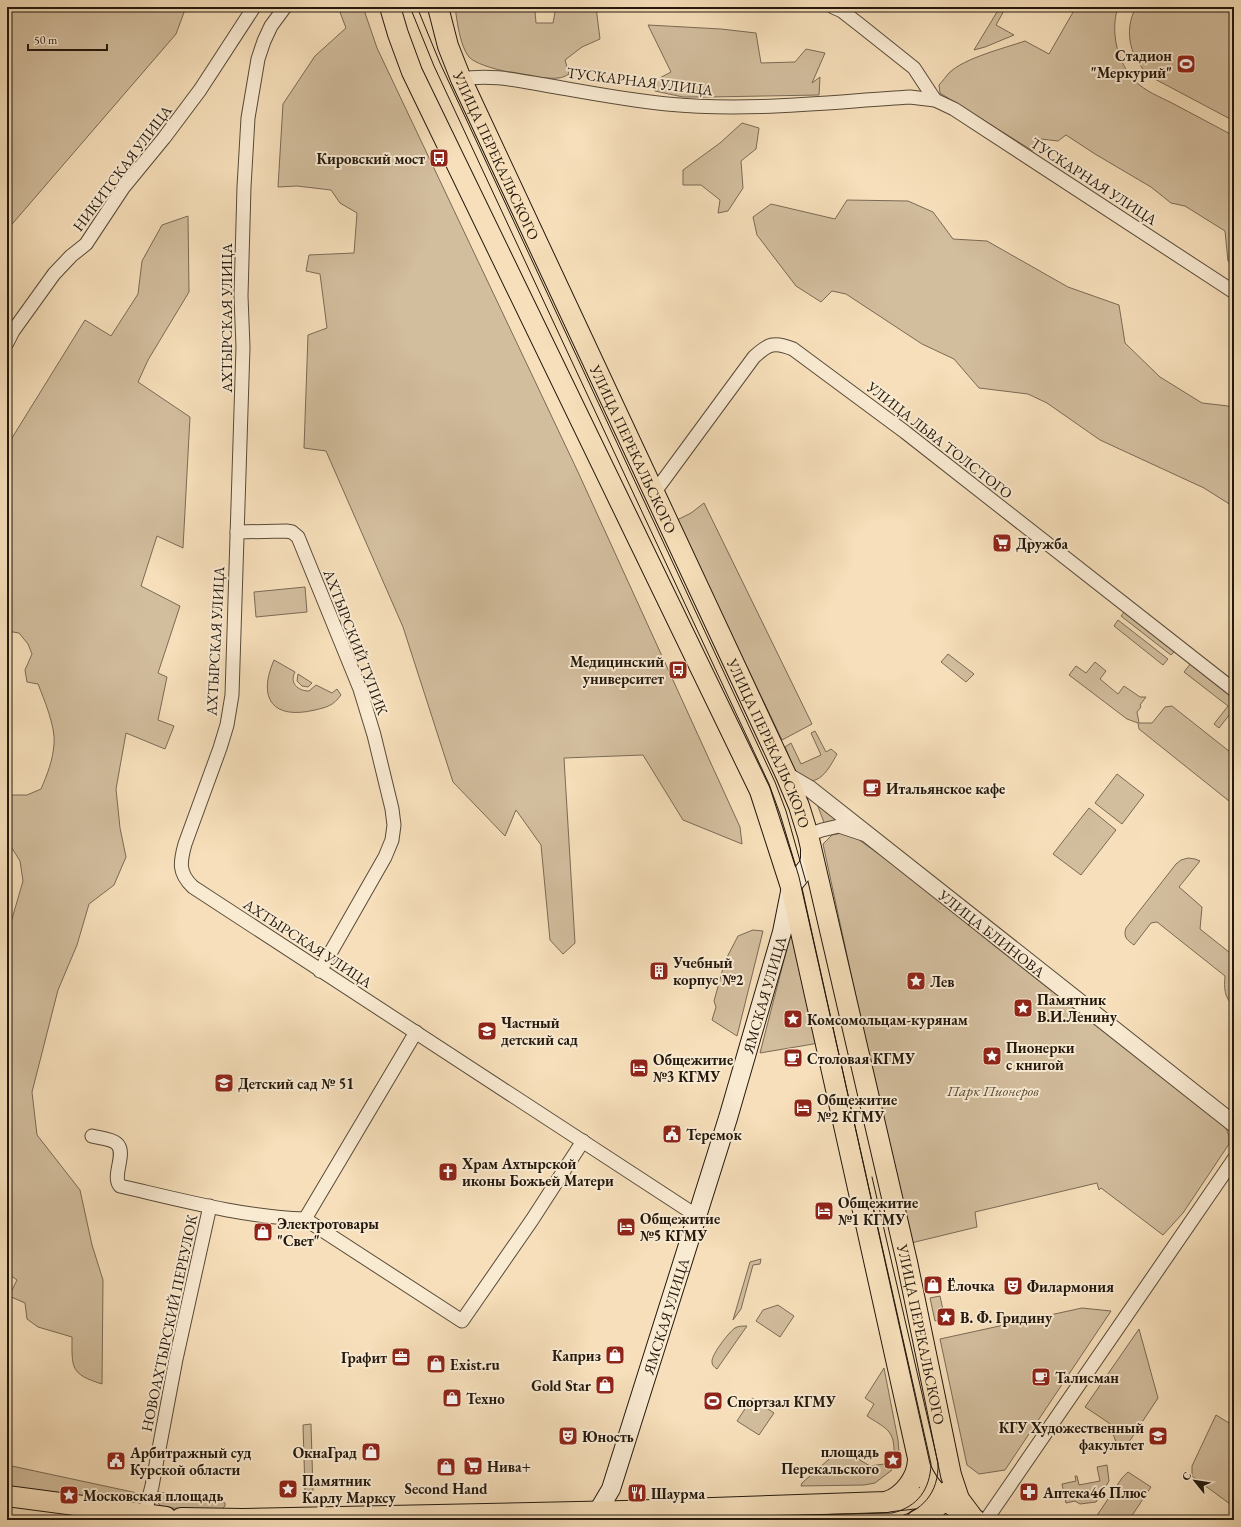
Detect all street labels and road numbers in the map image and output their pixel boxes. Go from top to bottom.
street label: ТУСКАРНАЯ УЛИЦА [566,63,715,99]
street label: УЛИЦА ПЕРЕКАЛЬСКОГО [449,68,544,243]
street label: НИКИТСКАЯ УЛИЦА [68,101,176,235]
street label: ТУСКАРНАЯ УЛИЦА [1027,133,1161,229]
street label: АХТЫРСКАЯ УЛИЦА [217,243,236,394]
street label: УЛИЦА ПЕРЕКАЛЬСКОГО [586,361,681,536]
street label: УЛИЦА ЛЬВА ТОЛСТОГО [863,377,1017,503]
street label: АХТЫРСКАЯ УЛИЦА [202,565,228,717]
street label: АХТЫРСКИЙ ТУПИК [319,566,393,717]
street label: УЛИЦА ПЕРЕКАЛЬСКОГО [723,654,815,830]
street label: УЛИЦА БЛИНОВА [934,884,1050,981]
street label: АХТЫРСКАЯ УЛИЦА [239,894,376,992]
street label: ЯМСКАЯ УЛИЦА [738,933,790,1056]
street label: НОВОАХТЫРСКИЙ ПЕРЕУЛОК [137,1213,201,1433]
street label: УЛИЦА ПЕРЕКАЛЬСКОГО [893,1241,950,1426]
street label: ЯМСКАЯ УЛИЦА [638,1255,693,1377]

